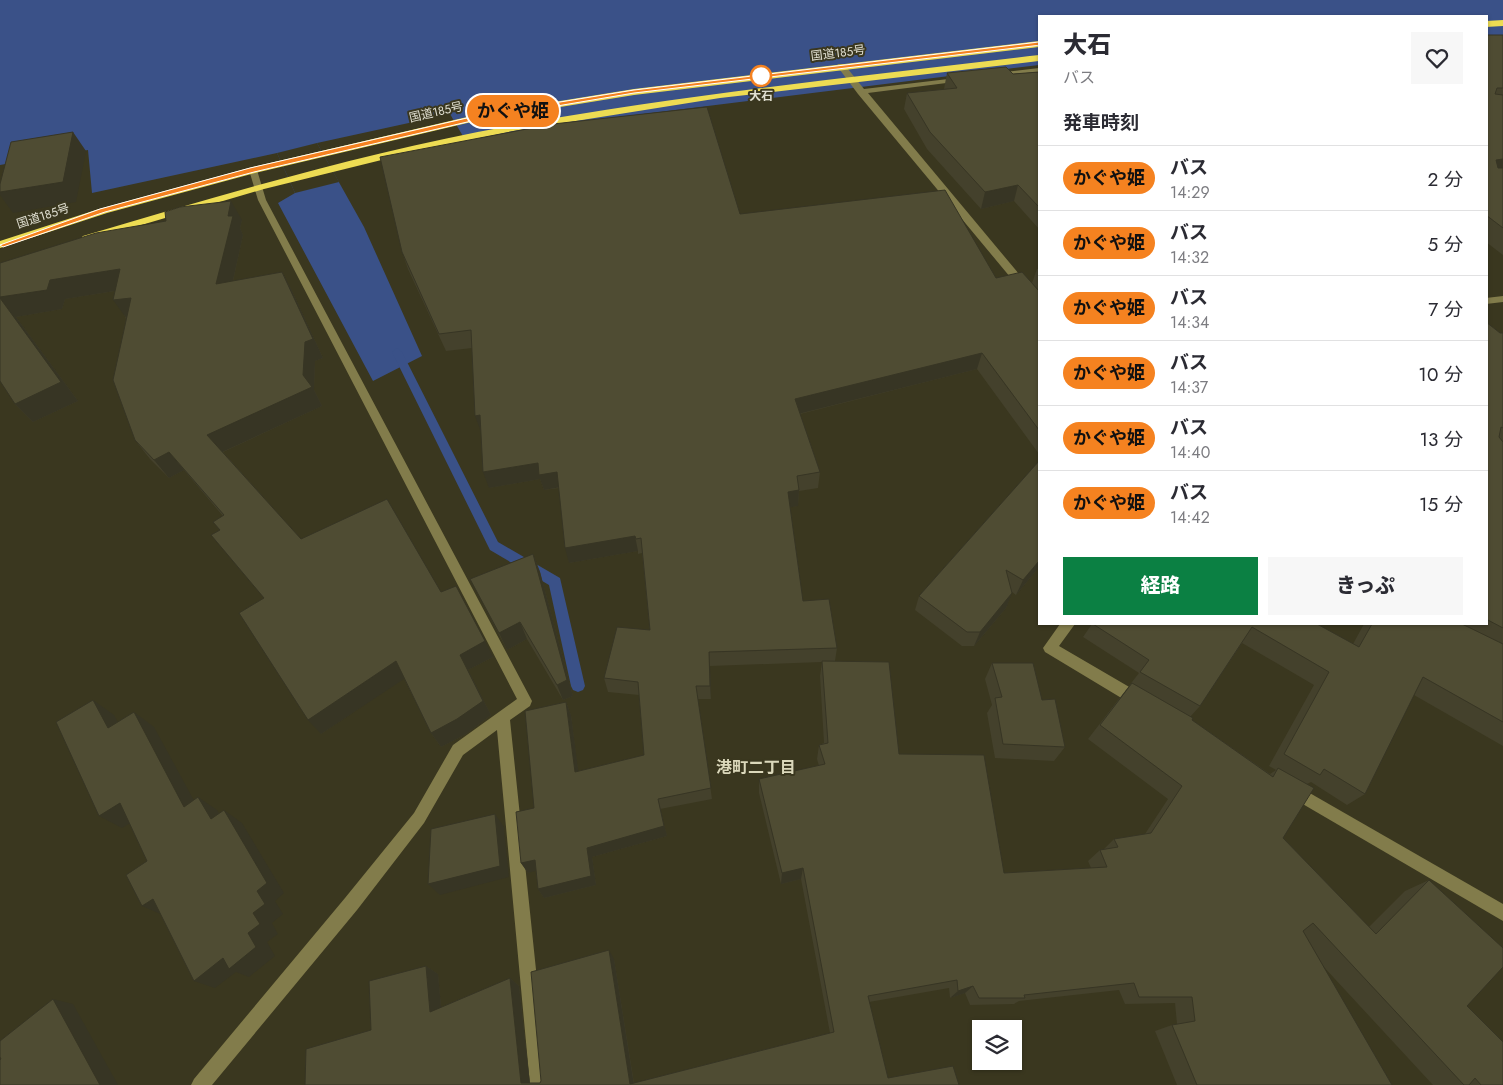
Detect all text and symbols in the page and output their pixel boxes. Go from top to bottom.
text: 大石 [1063,27,1111,62]
button: heart [1411,32,1463,84]
street label: 国道185号 [810,41,866,65]
marker: 大石 [750,65,772,87]
text: バス [1063,66,1095,89]
place label: 大石 [749,87,773,105]
line badge: かぐや姫 [478,95,548,127]
street label: 国道185号 [407,97,465,127]
text: かぐや姫 [477,98,549,124]
text: 発車時刻 [1063,109,1139,136]
text: バス [1170,154,1208,181]
text: かぐや姫 [1073,165,1145,191]
text: 2 分 [1427,166,1463,193]
text: 14:29 [1170,181,1210,204]
street label: 国道185号 [14,199,72,233]
text: バス [1170,219,1208,246]
text: かぐや姫 [1073,230,1145,256]
text: 5 分 [1428,231,1463,258]
text: 14:32 [1170,246,1209,269]
text: バス [1170,284,1208,311]
text: かぐや姫 [1073,295,1145,321]
text: 7 分 [1428,296,1463,323]
text: 14:34 [1170,311,1209,334]
text: バス [1170,349,1208,376]
text: かぐや姫 [1073,360,1145,386]
text: 10 分 [1418,361,1463,388]
text: 14:37 [1170,376,1208,399]
text: バス [1170,414,1208,441]
text: かぐや姫 [1073,425,1145,451]
text: 13 分 [1419,426,1463,453]
text: 14:40 [1170,441,1210,464]
text: バス [1170,479,1208,506]
text: かぐや姫 [1073,490,1145,516]
text: 15 分 [1419,491,1463,518]
text: 14:42 [1170,506,1210,529]
button: 経路 [1063,557,1258,615]
button: きっぷ [1268,557,1463,615]
district label: 港町二丁目 [716,756,796,779]
map controls [972,1020,1022,1070]
button: layers [972,1020,1022,1070]

